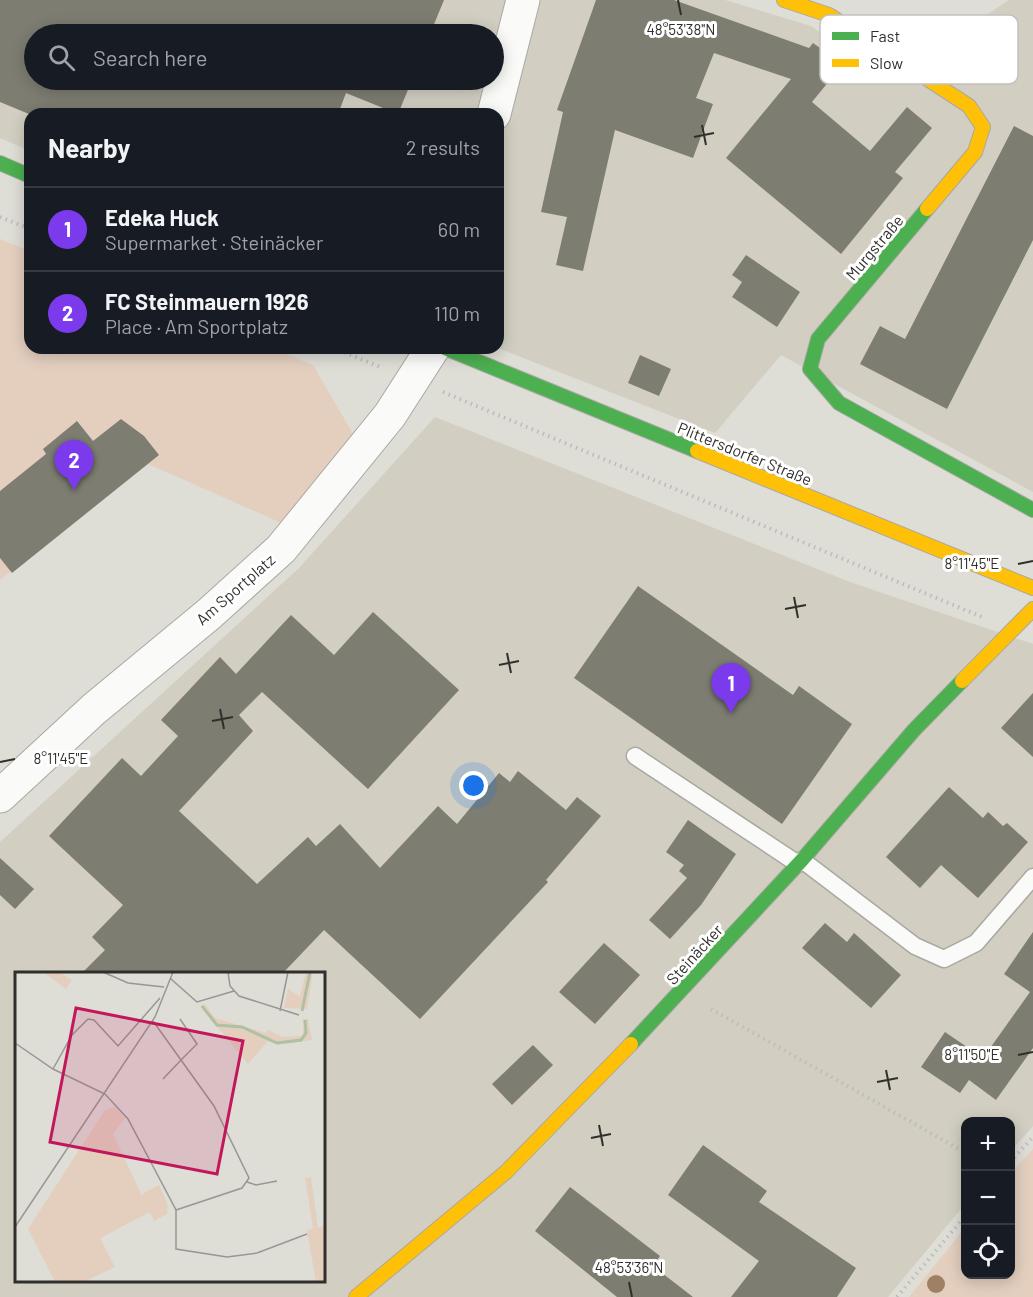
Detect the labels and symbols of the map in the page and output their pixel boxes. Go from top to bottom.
legend [820,15,1018,84]
text: 48°53'38"N [647,20,715,38]
text: Fast [870,26,900,45]
text: Slow [870,53,903,72]
street label: Murgstraße [841,211,907,283]
street label: Plittersdorfer Straße [675,417,815,489]
pin: 2 [54,440,94,490]
street label: Am Sportplatz [192,550,278,628]
text: 8°11'45"E [945,554,999,572]
pin: 1 [712,664,750,713]
text: 8°11'45"E [34,749,88,767]
your location [459,771,488,800]
street label: Steinäcker [662,920,726,988]
inset map [15,972,326,1282]
text: 8°11'50"E [944,1045,1000,1063]
text: 48°53'36"N [595,1258,663,1276]

